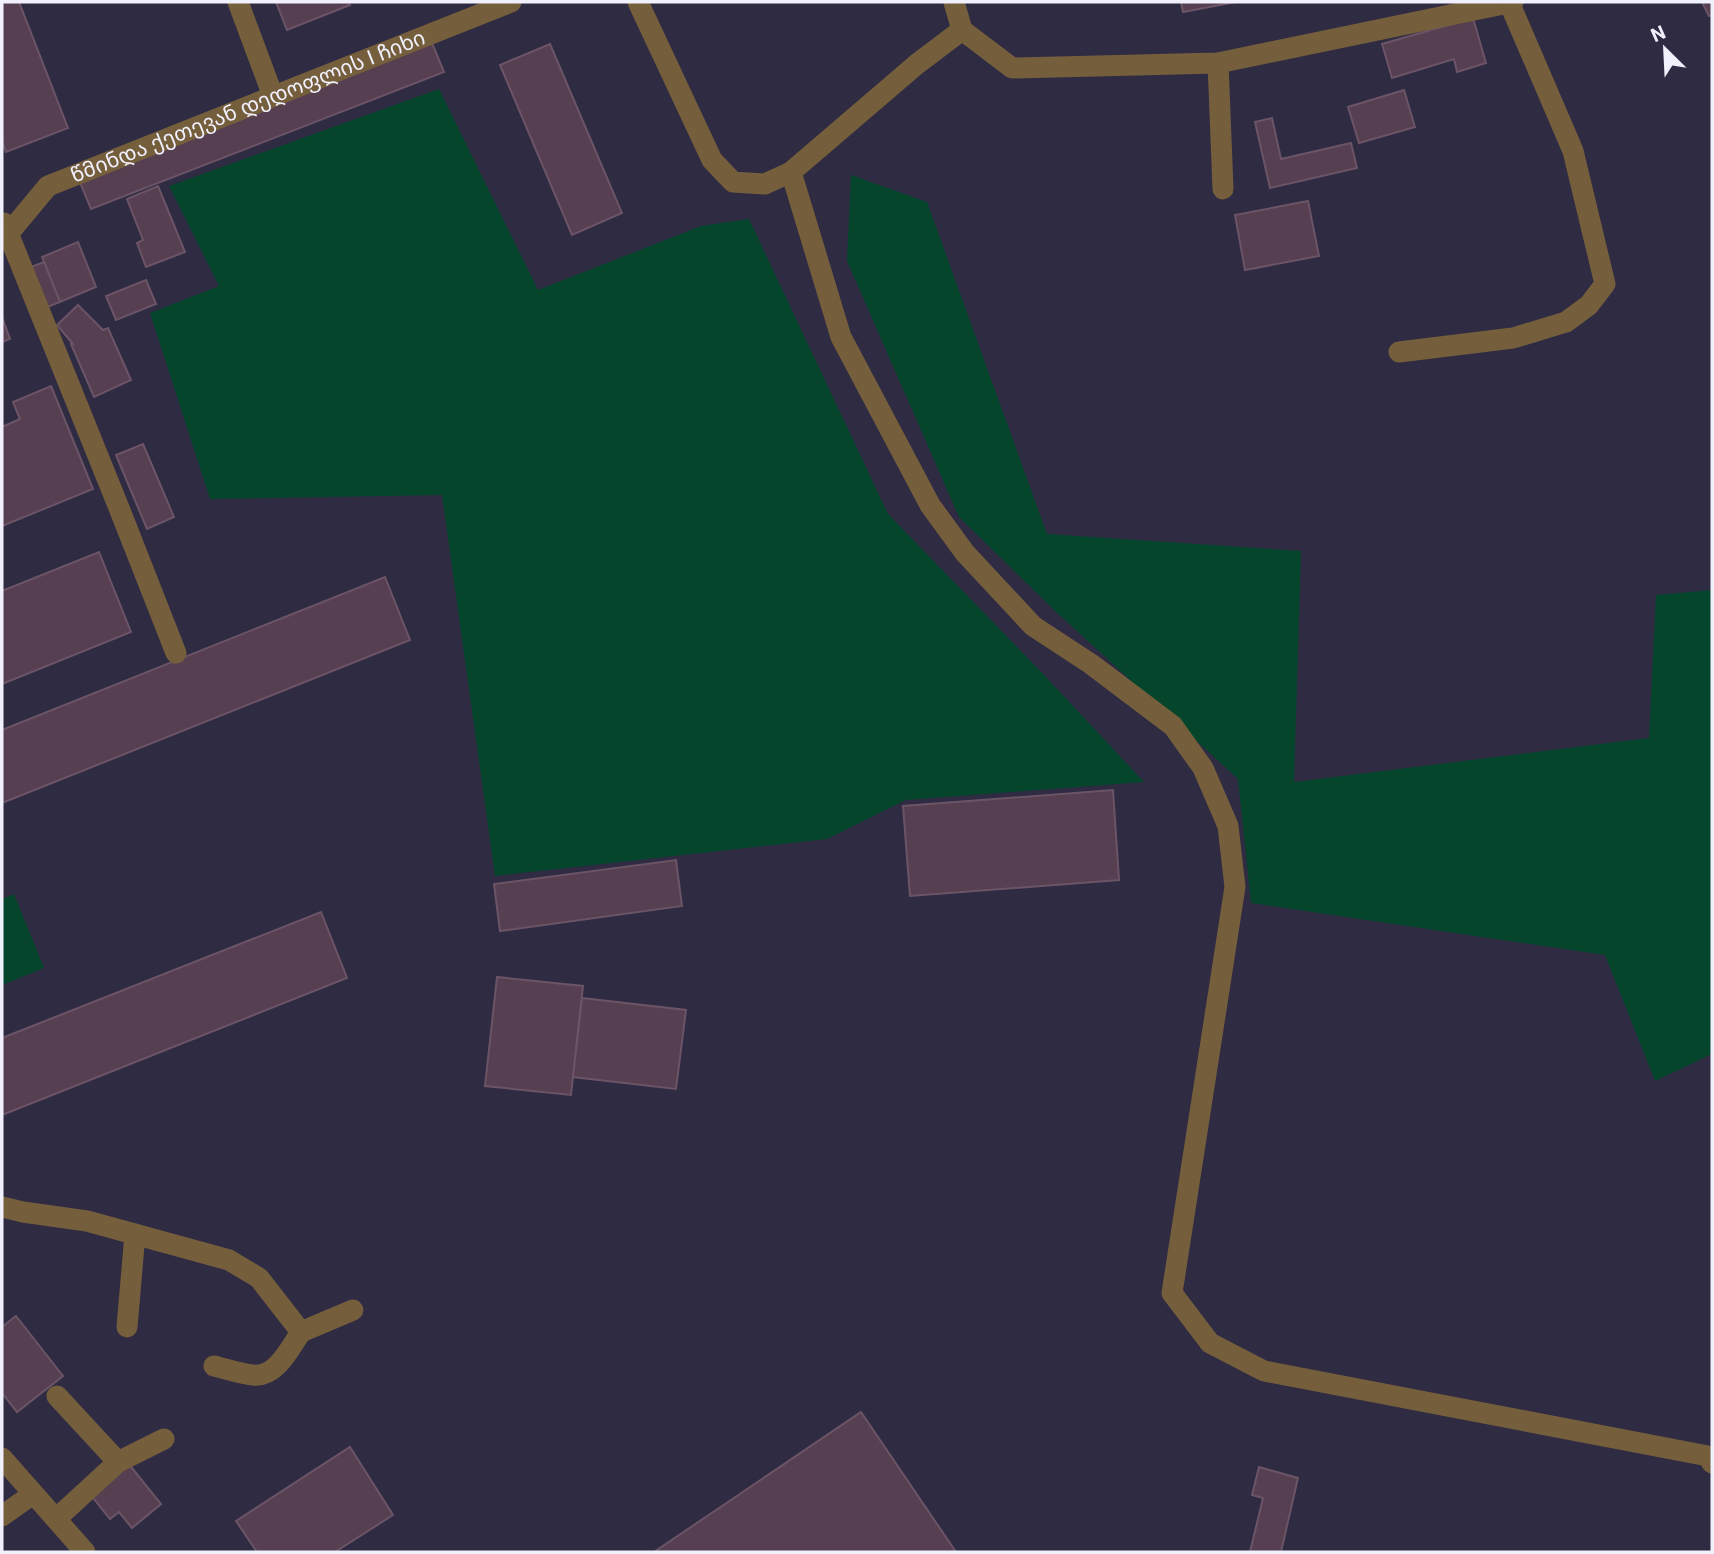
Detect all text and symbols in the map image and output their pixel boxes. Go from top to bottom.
north arrow [1630,14,1700,84]
text: N [1647,21,1669,47]
street label: წმინდა ქეთევან დედოფლის I ჩიხი [67,25,429,188]

